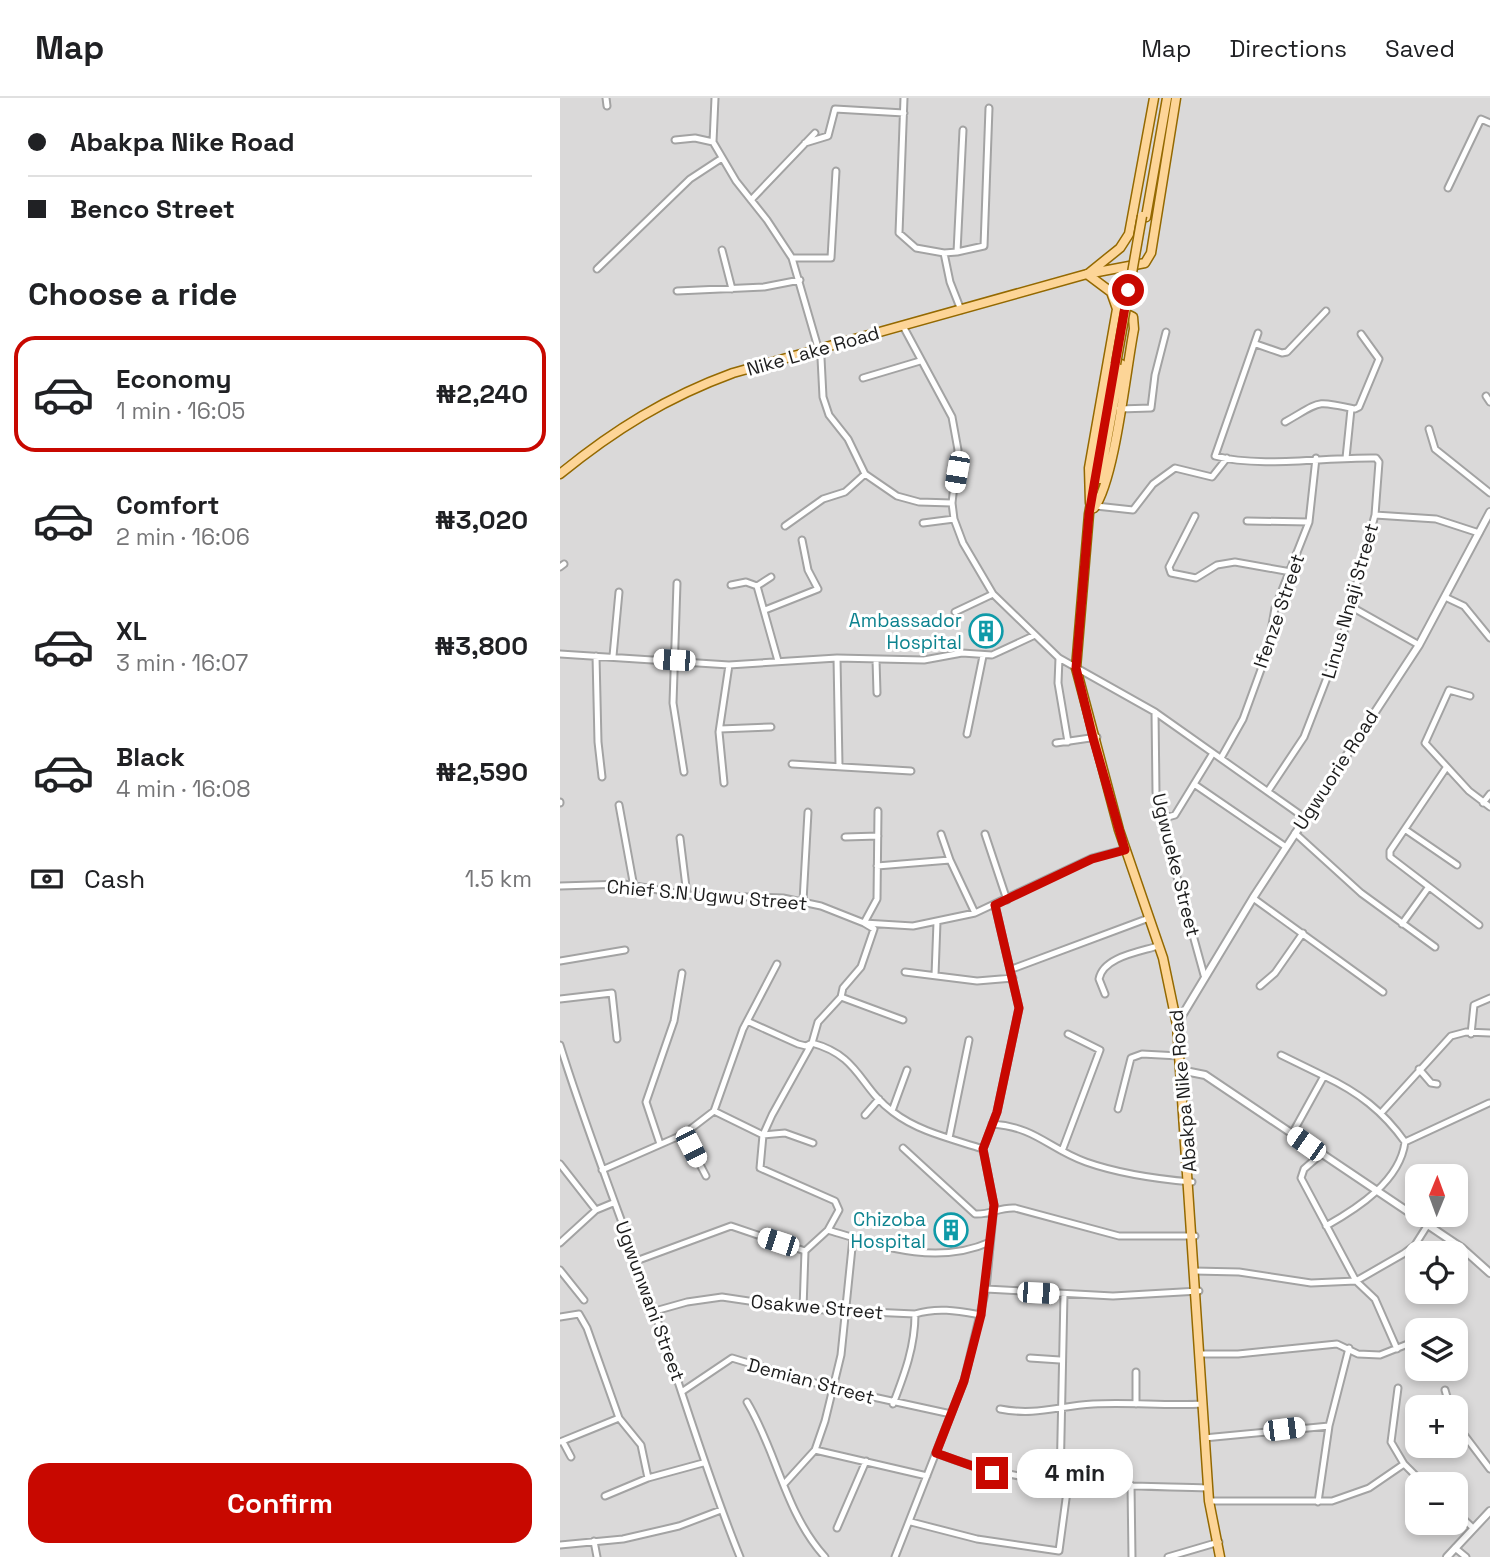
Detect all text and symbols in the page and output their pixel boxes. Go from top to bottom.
text: Map [35,27,104,69]
text: Map [1141,33,1191,64]
text: Directions [1229,33,1347,64]
text: Saved [1385,33,1455,64]
text: Abakpa Nike Road [70,125,295,159]
text: Benco Street [70,192,235,226]
text: Choose a ride [28,274,238,314]
route start [1112,274,1144,306]
street label: Nike Lake Road [744,320,882,382]
text: Economy [116,362,232,396]
icon: car [32,363,95,426]
text: ₦2,240 [436,377,528,411]
text: 1 min · 16:05 [116,396,245,426]
car [944,449,971,495]
text: Comfort [116,488,219,522]
icon: car [32,489,95,552]
text: ₦3,020 [435,503,528,537]
street label: Linus Nnaji Street [1316,520,1384,682]
text: 2 min · 16:06 [116,522,250,552]
street label: Ifenze Street [1248,551,1310,671]
place label: Ambassador Hospital [849,608,962,655]
building icon: Ambassador Hospital [967,612,1005,650]
text: XL [116,614,147,648]
icon: car [32,615,95,678]
text: ₦3,800 [434,629,528,663]
text: 3 min · 16:07 [116,648,248,678]
car [653,648,696,672]
street label: Ugwuorie Road [1288,705,1384,835]
text: Black [116,740,185,774]
icon: car [32,741,95,804]
text: ₦2,590 [435,755,528,789]
text: 4 min · 16:08 [116,774,251,804]
street label: Ugwueke Street [1146,791,1206,939]
icon: cash [28,860,66,898]
text: Cash [84,862,145,896]
text: 1.5 km [465,864,532,894]
street label: Chief S.N Ugwu Street [606,874,808,916]
street label: Abakpa Nike Road [1163,1009,1203,1173]
car [1283,1123,1330,1165]
car [673,1124,710,1170]
north arrow [1405,1164,1468,1227]
map controls [1405,1164,1468,1535]
place label: Chizoba Hospital [851,1207,926,1254]
building icon: Chizoba Hospital [932,1211,970,1249]
street label: Ugwunwani Street [609,1218,691,1384]
car [755,1226,802,1258]
button: locate [1405,1241,1468,1304]
car [1017,1281,1060,1305]
street label: Osakwe Street [750,1289,884,1325]
button: layers [1405,1318,1468,1381]
street label: Demian Street [745,1352,877,1410]
button: + [1405,1395,1468,1458]
car [1262,1416,1307,1442]
callout: 4 min [1017,1448,1132,1498]
route end [976,1457,1008,1489]
text: 4 min [1045,1458,1105,1488]
button: Confirm [28,1463,532,1543]
button: − [1405,1472,1468,1535]

